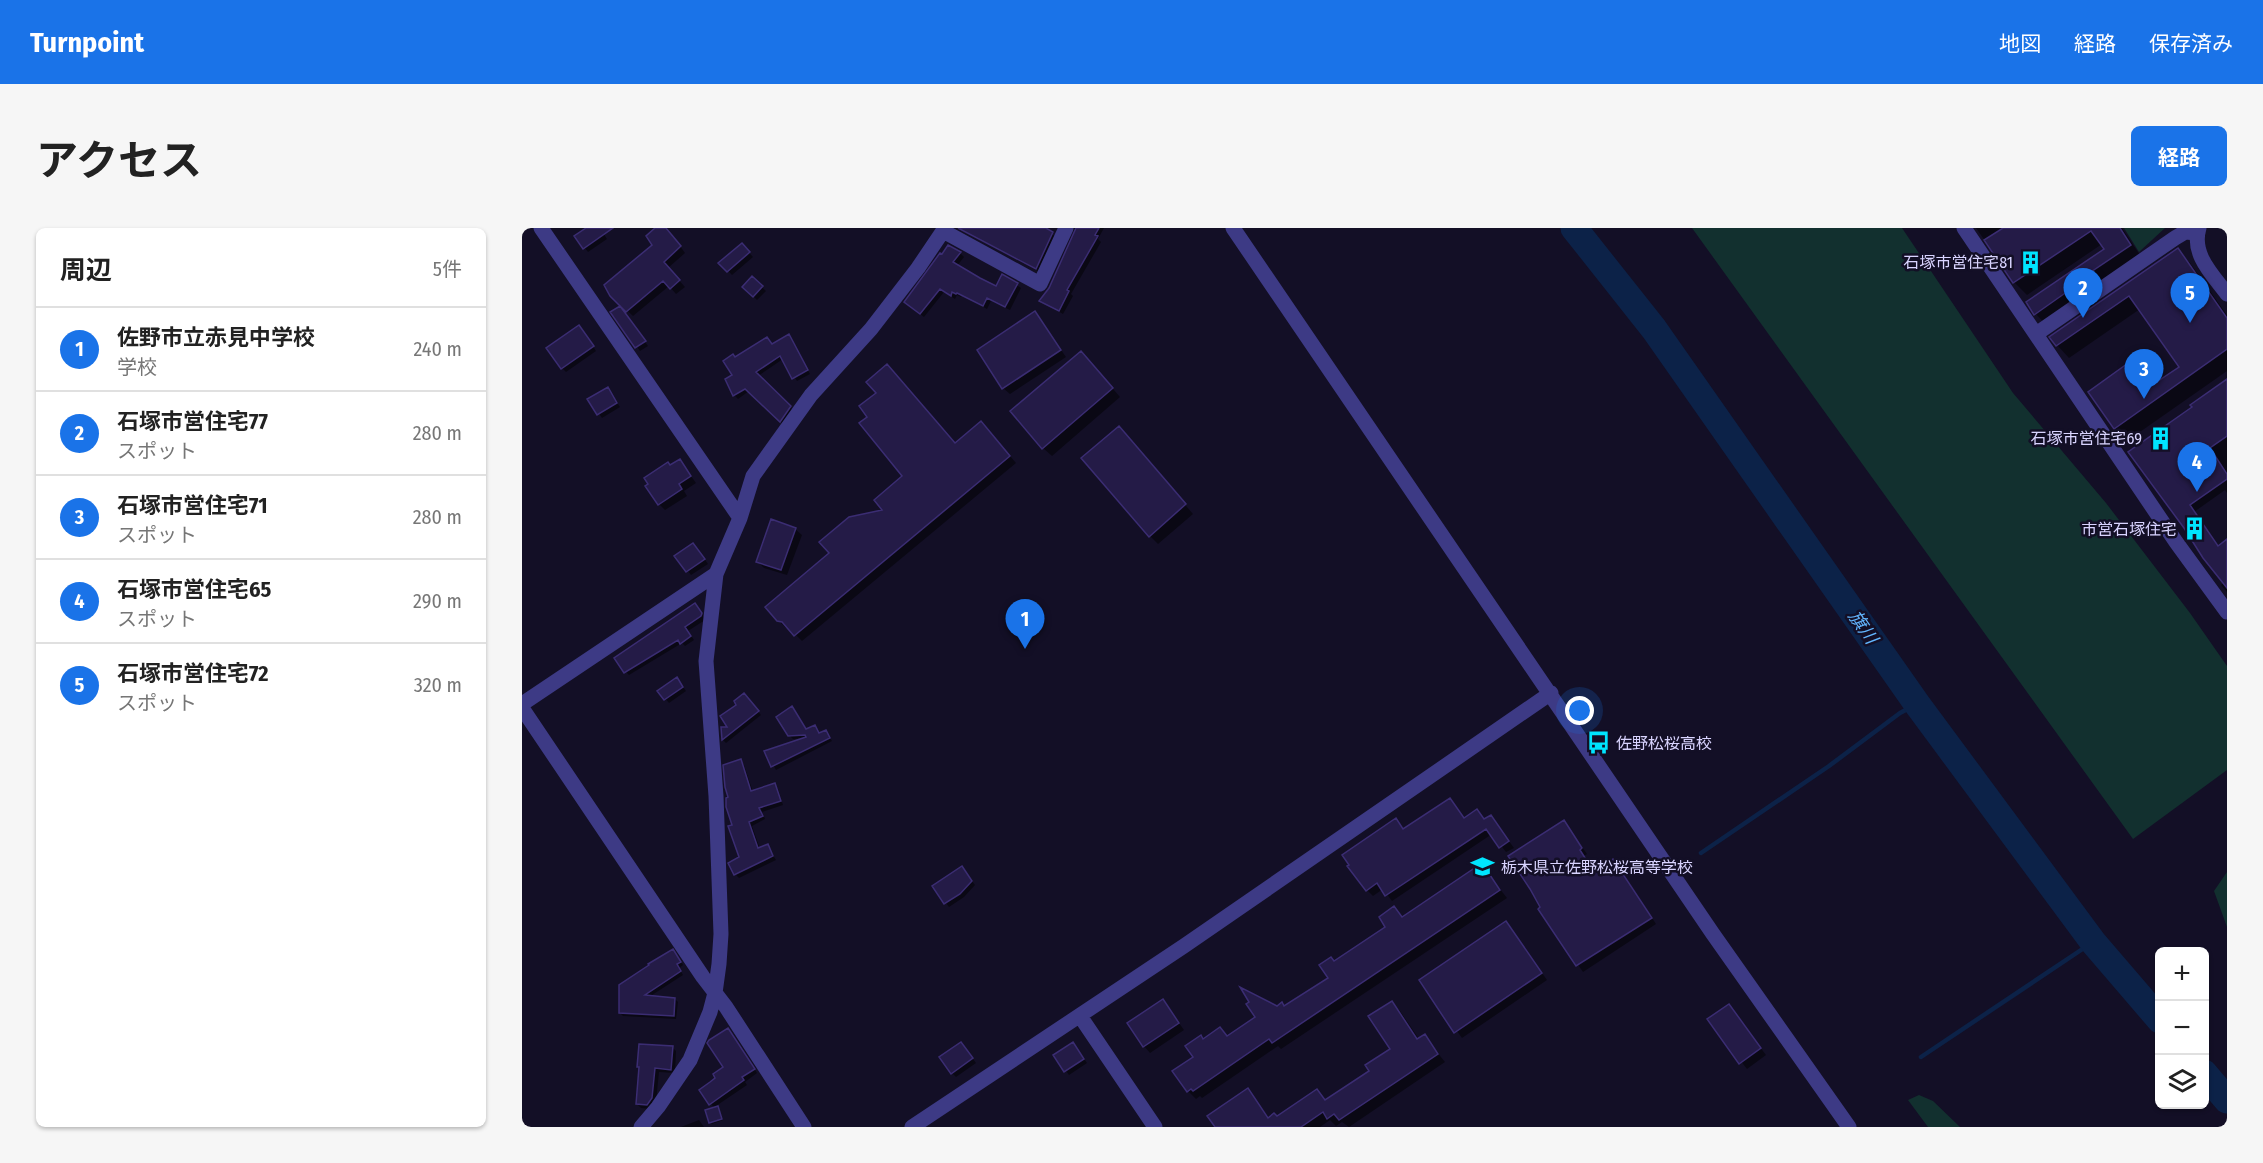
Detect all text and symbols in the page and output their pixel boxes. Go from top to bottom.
text: Turnpoint [30,26,144,59]
text: 地図 [1999,31,2041,57]
text: 経路 [2074,31,2116,57]
text: 保存済み [2149,31,2233,57]
button: 経路 [2131,126,2227,186]
text: アクセス [36,136,202,186]
building icon: 石塚市営住宅81 [2018,249,2044,275]
place label: 石塚市営住宅81 [1903,253,2013,272]
text: 周辺 [60,255,112,286]
text: 5件 [433,257,462,281]
pin: 2 [2064,268,2102,318]
pin: 5 [2170,274,2210,323]
text: 佐野市立赤見中学校 [117,324,315,351]
text: 1 [75,337,84,361]
text: 240 m [413,337,462,361]
pin: 3 [2124,350,2164,399]
text: 学校 [117,355,157,379]
text: 石塚市営住宅77 [117,408,268,435]
text: 2 [75,421,84,445]
text: 280 m [413,421,462,445]
building icon: 石塚市営住宅69 [2147,425,2173,451]
place label: 石塚市営住宅69 [2030,429,2142,448]
text: スポット [117,439,197,463]
pin: 4 [2178,442,2216,492]
text: 石塚市営住宅71 [117,492,268,519]
text: 3 [75,505,84,529]
text: 280 m [413,505,462,529]
building icon: 市営石塚住宅 [2182,516,2208,542]
place label: 市営石塚住宅 [2081,520,2177,539]
text: スポット [117,523,197,547]
text: 石塚市営住宅65 [117,576,271,603]
text: 4 [74,589,85,613]
text: 290 m [413,589,462,613]
pin: 1 [1006,600,1044,649]
water label: 旗川 [1844,606,1883,650]
text: スポット [117,607,197,631]
text: 石塚市営住宅72 [117,660,269,687]
text: 5 [75,673,84,697]
text: 320 m [414,673,462,697]
text: スポット [117,691,197,715]
your location [1565,696,1594,725]
bus stop icon: 佐野松桜高校 [1585,730,1611,756]
place label: 佐野松桜高校 [1616,734,1712,753]
school or university icon: 栃木県立佐野松桜高等学校 [1470,854,1496,880]
place label: 栃木県立佐野松桜高等学校 [1501,858,1693,877]
map controls [2155,947,2209,1109]
button: + [2155,947,2209,1001]
button: − [2155,1001,2209,1055]
button: layers [2155,1055,2209,1109]

